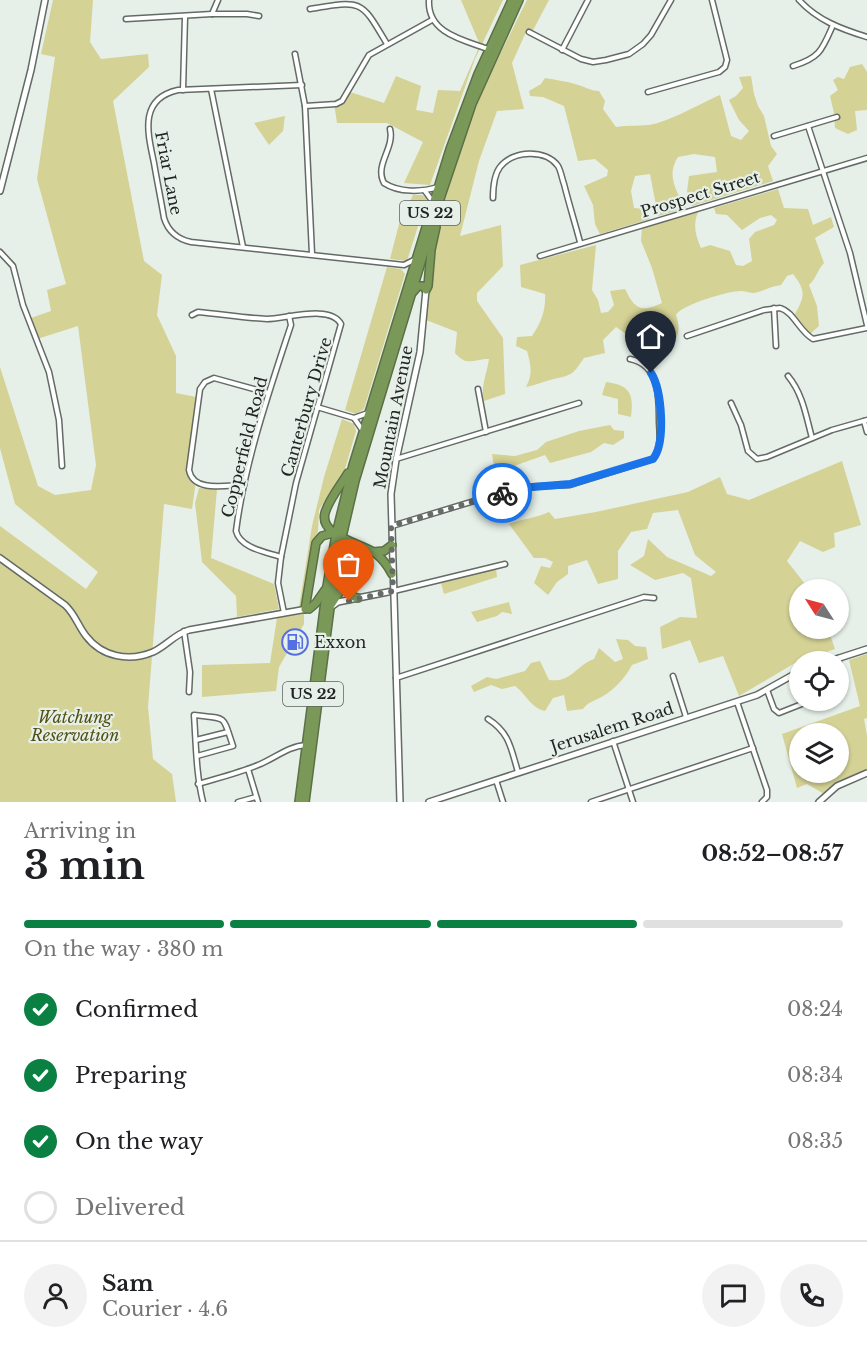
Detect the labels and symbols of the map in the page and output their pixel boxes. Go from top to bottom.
street label: Friar Lane [151,129,187,217]
street label: Prospect Street [638,166,762,222]
road number: US 22 [400,201,460,225]
pin [625,311,676,373]
street label: Canterbury Drive [276,335,336,479]
street label: Mountain Avenue [369,344,417,490]
street label: Copperfield Road [217,374,271,520]
courier [472,463,532,523]
pin [323,539,374,601]
north arrow [789,579,849,639]
fuel station icon: Exxon [280,627,310,657]
place label: Exxon [314,632,366,652]
road number: US 22 [283,682,343,706]
street label: Jerusalem Road [546,698,676,757]
park label: Watchung Reservation [30,707,119,745]

